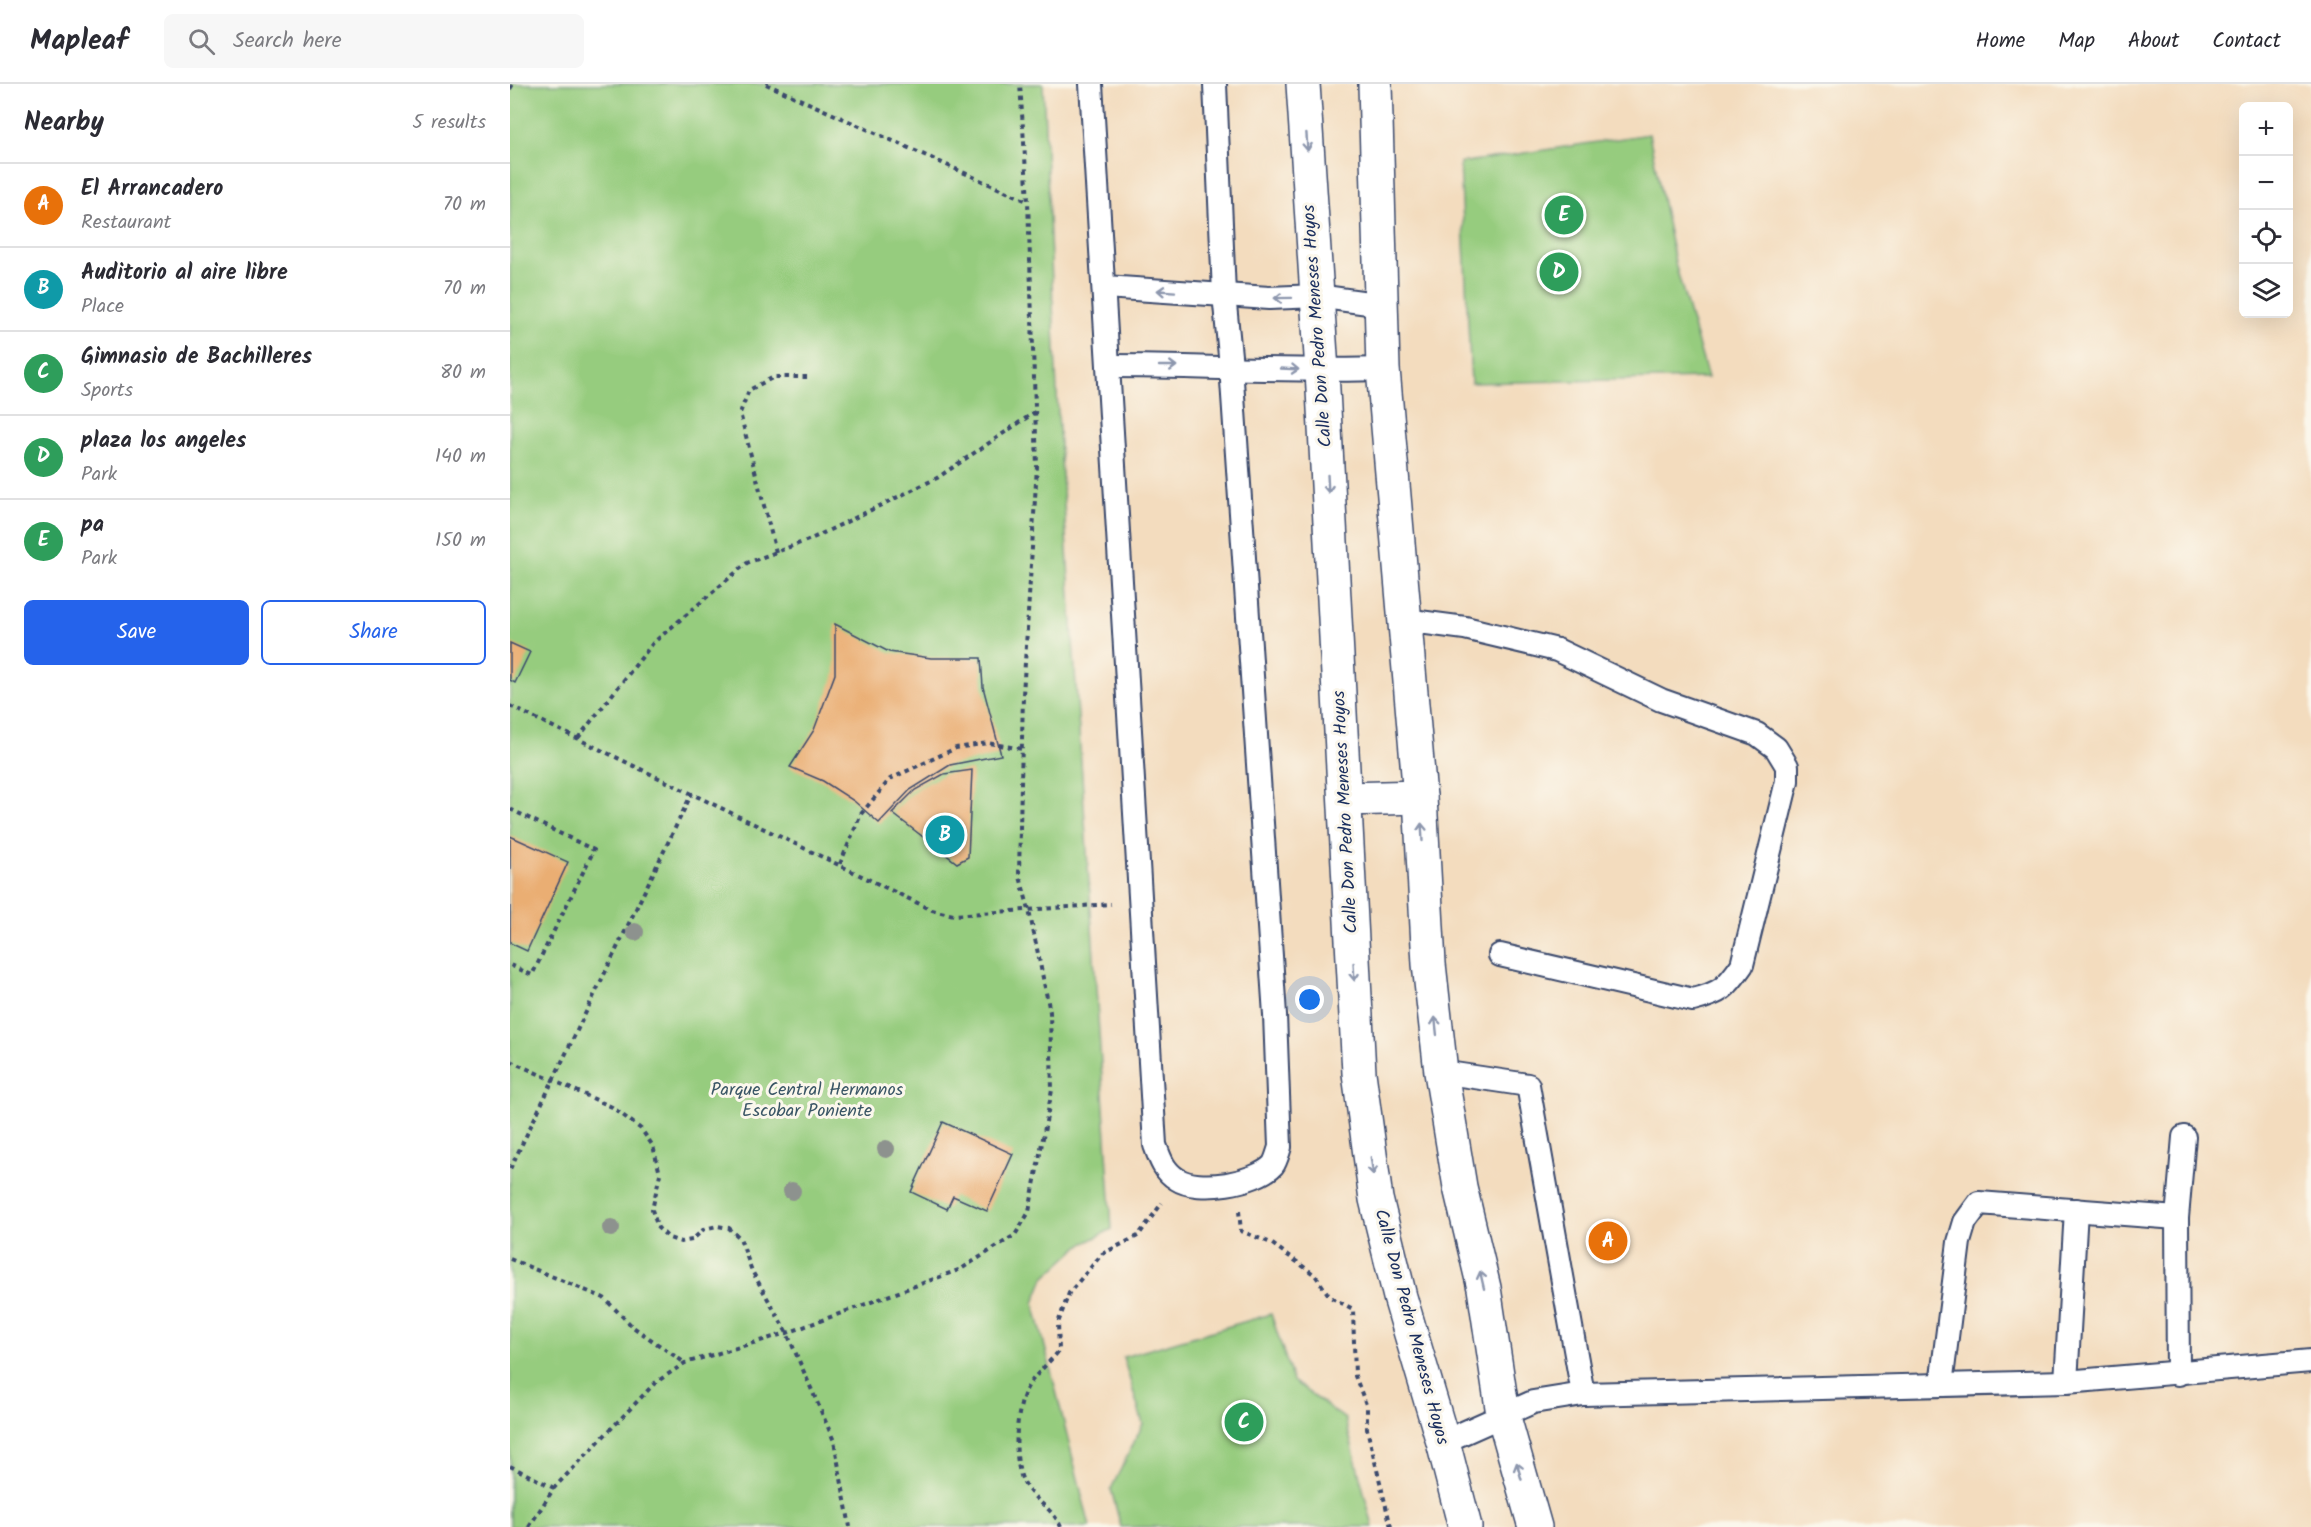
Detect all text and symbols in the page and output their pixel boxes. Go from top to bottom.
search box [164,14,584,68]
text: Mapleaf [30,19,128,64]
text: Search here [233,24,342,59]
icon: search [185,25,218,58]
text: Home [1976,25,2025,58]
text: Map [2058,25,2095,58]
text: About [2128,25,2179,58]
text: Contact [2212,25,2281,58]
text: Nearby [24,102,104,144]
map controls [2239,102,2293,318]
button: + [2239,102,2293,156]
text: 5 results [412,107,486,139]
one-way arrow [1301,132,1312,152]
button: − [2239,156,2293,210]
text: El Arrancadero [81,172,223,207]
text: A [37,189,50,221]
text: 70 m [443,189,486,221]
pin: E [1544,192,1584,238]
street label: Calle Don Pedro Meneses Hoyos [1295,203,1341,448]
text: Restaurant [81,207,171,239]
button: locate [2239,210,2293,264]
pin: D [1540,250,1578,294]
text: Auditorio al aire libre [81,256,288,291]
button: layers [2239,264,2293,318]
text: B [37,273,50,305]
text: 70 m [443,273,486,305]
one-way arrow [1156,285,1176,296]
text: Place [81,291,124,323]
one-way arrow [1274,292,1294,303]
text: Gimnasio de Bachilleres [81,340,312,375]
text: C [37,357,50,389]
text: 80 m [440,357,486,389]
one-way arrow [1158,360,1178,372]
one-way arrow [1279,364,1299,375]
text: Sports [81,375,133,407]
text: plaza los angeles [81,424,246,459]
text: D [37,441,50,473]
text: 140 m [435,441,486,473]
text: Park [81,459,117,491]
one-way arrow [1322,473,1333,493]
text: pa [81,508,104,543]
text: E [38,525,49,557]
text: 150 m [435,525,486,557]
text: Park [81,543,117,575]
button: Save [24,600,249,665]
button: Share [261,600,486,665]
street label: Calle Don Pedro Meneses Hoyos [1325,689,1367,934]
pin: B [926,812,964,858]
one-way arrow [1416,822,1427,842]
one-way arrow [1348,962,1359,981]
your location [1295,985,1324,1014]
one-way arrow [1430,1017,1441,1037]
park label: Parque Central Hermanos Escobar Poniente [711,1076,904,1126]
one-way arrow [1366,1156,1377,1175]
street label: Calle Don Pedro Meneses Hoyos [1366,1206,1457,1449]
pin: A [1588,1218,1628,1264]
one-way arrow [1476,1270,1487,1290]
pin: C [1224,1400,1264,1444]
one-way arrow [1513,1462,1524,1481]

